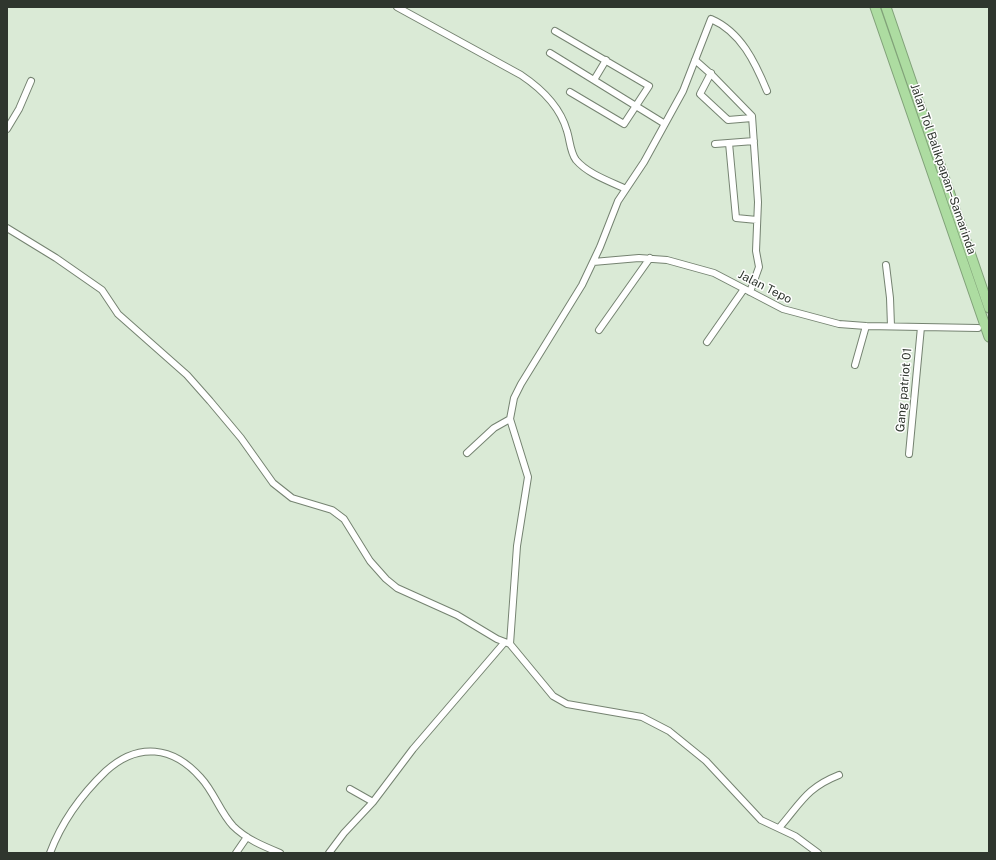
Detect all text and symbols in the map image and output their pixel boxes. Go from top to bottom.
street label: Jalan Tol Balikpapan–Samarinda [907,82,979,256]
street label: Jalan Tepo [736,267,794,307]
street label: Gang patriot 01 [893,347,915,433]

